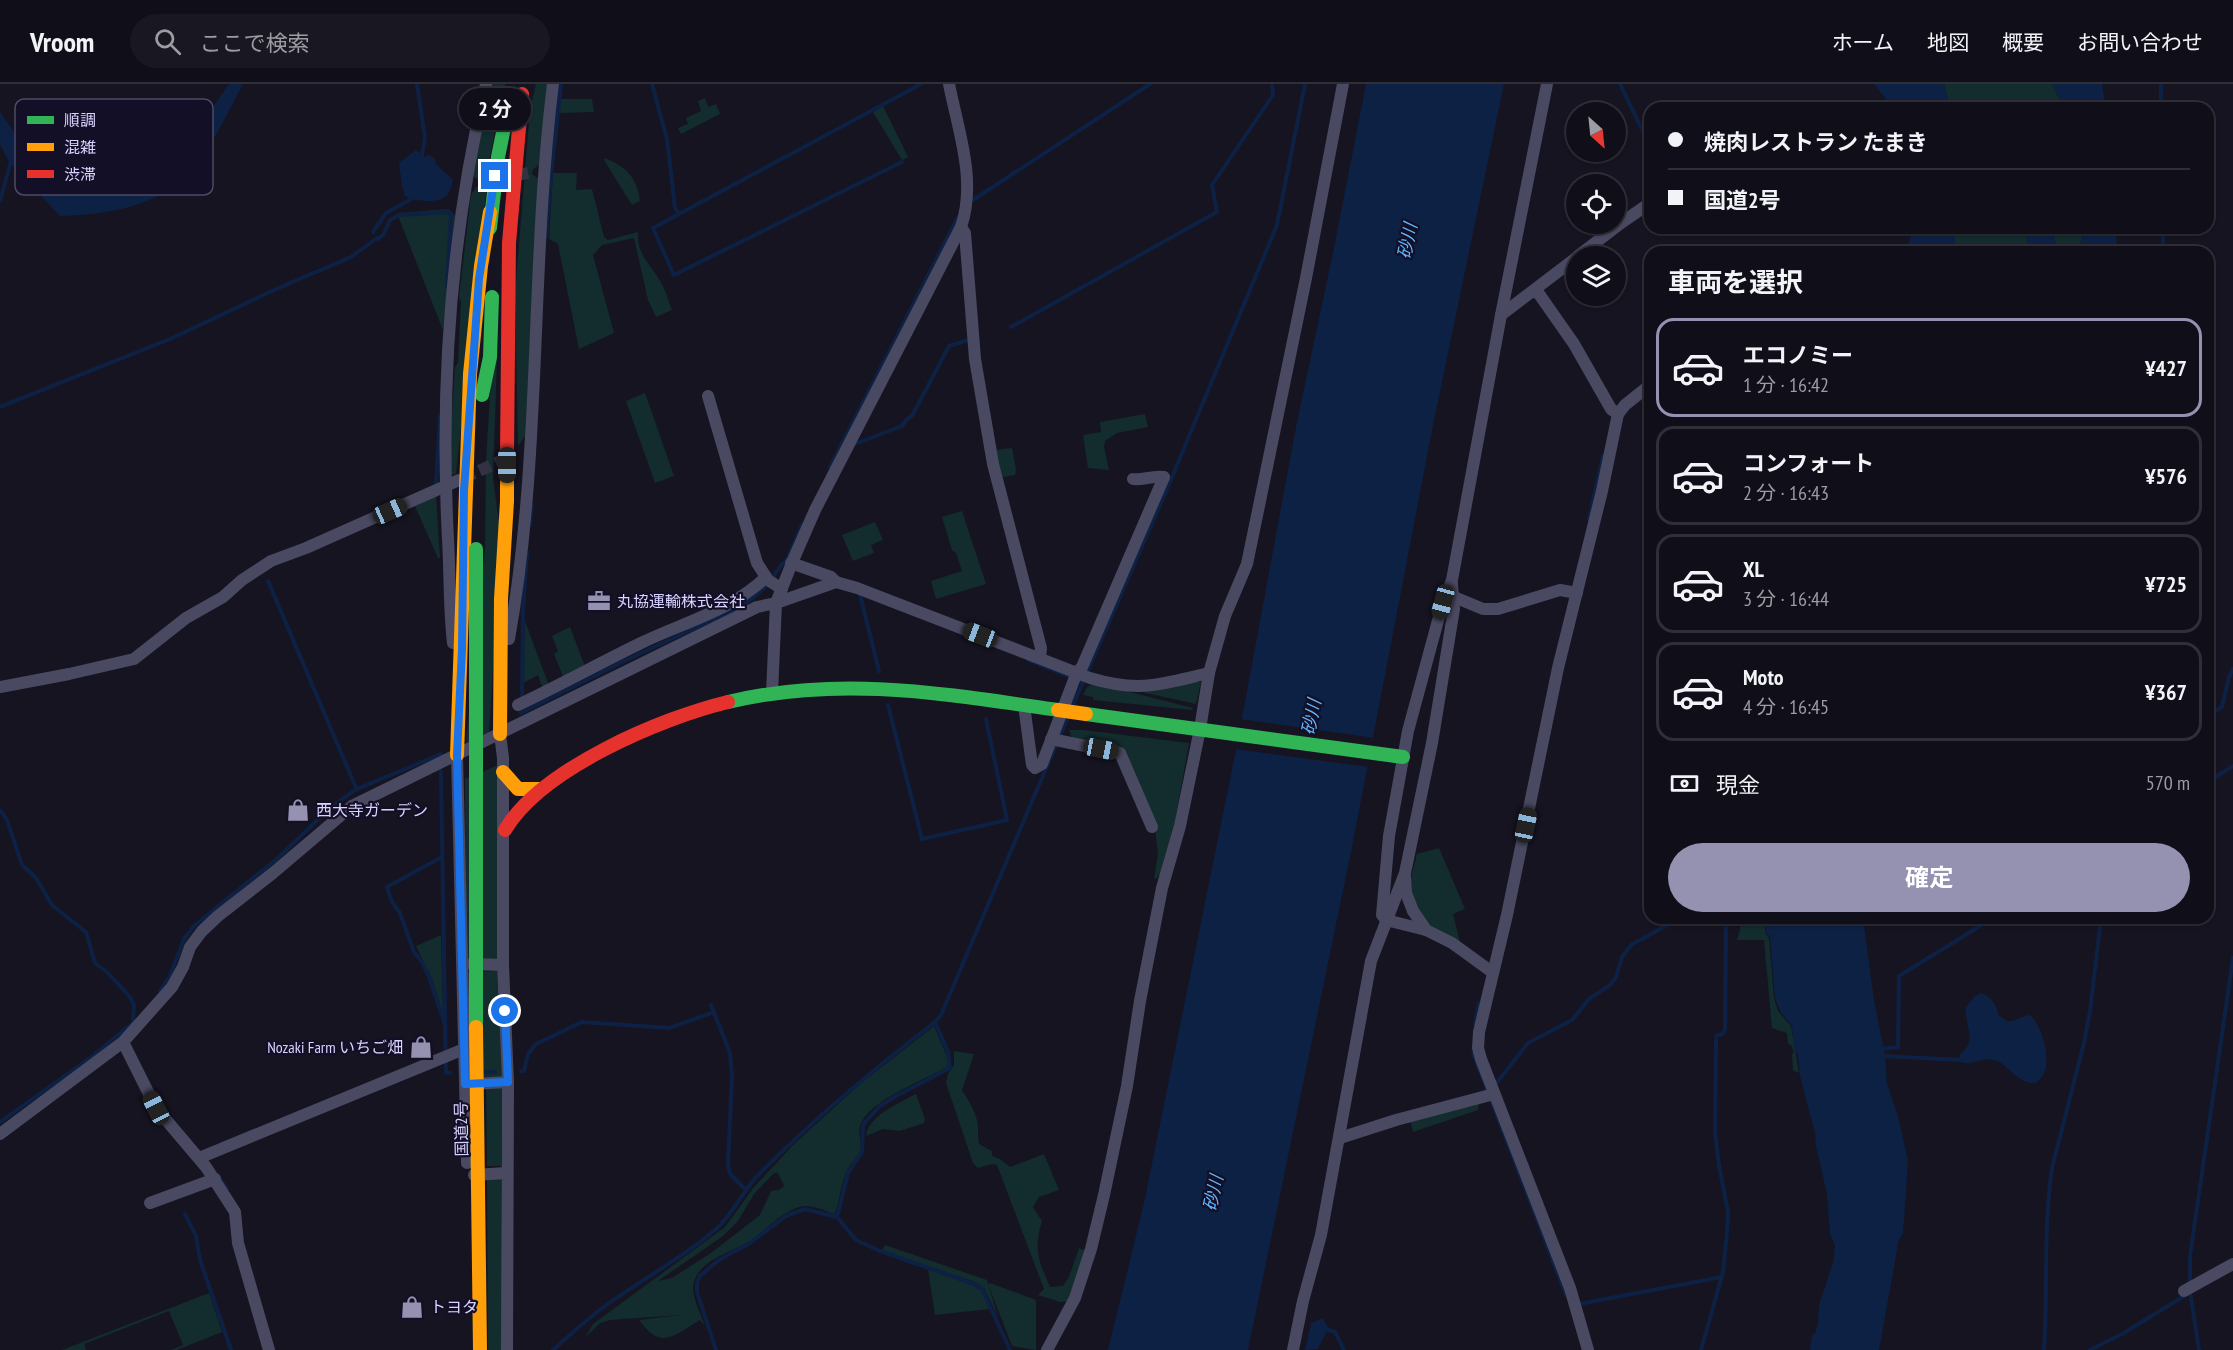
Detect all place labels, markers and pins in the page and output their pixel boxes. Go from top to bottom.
office icon: 丸協運輸株式会社 [586,588,612,614]
place label: 丸協運輸株式会社 [617,591,745,611]
shop icon: 西大寺ガーデン [285,797,311,823]
place label: 西大寺ガーデン [316,800,428,820]
shop icon: Nozaki Farm いちご畑 [408,1034,434,1060]
place label: Nozaki Farm いちご畑 [267,1037,403,1057]
shop icon: トヨタ [399,1294,425,1320]
place label: トヨタ [430,1297,478,1317]

